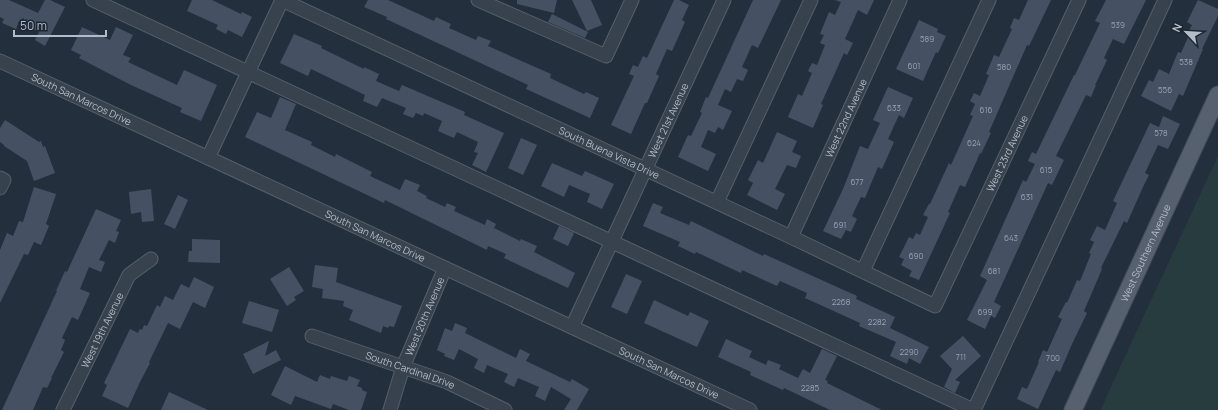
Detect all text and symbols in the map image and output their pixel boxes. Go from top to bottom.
scale bar [14,12,106,38]
north arrow [1166,12,1206,52]
text: 50 m [20,17,47,34]
house number: 539 [1111,19,1125,30]
text: N [1168,21,1185,34]
house number: 589 [920,33,934,44]
house number: 538 [1179,56,1193,67]
house number: 601 [908,60,920,71]
house number: 580 [997,61,1011,72]
street label: South San Marcos Drive [29,70,134,128]
street label: West 22nd Avenue [822,76,870,160]
street label: West 21st Avenue [645,80,692,160]
house number: 556 [1158,84,1172,95]
house number: 633 [887,102,901,113]
house number: 616 [980,104,992,115]
street label: West 23rd Avenue [983,113,1031,194]
street label: South Buena Vista Drive [557,123,662,182]
house number: 578 [1154,127,1168,138]
house number: 624 [967,137,981,148]
house number: 615 [1040,164,1053,175]
house number: 677 [850,176,864,187]
house number: 631 [1021,191,1033,202]
street label: West Southern Avenue [1117,202,1174,304]
street label: South San Marcos Drive [323,206,428,265]
house number: 691 [834,219,846,230]
house number: 643 [1004,232,1018,243]
house number: 690 [909,250,923,261]
house number: 681 [988,265,1000,276]
street label: West 20th Avenue [402,275,447,358]
street label: West 19th Avenue [78,290,127,370]
house number: 2268 [832,296,851,307]
house number: 699 [978,306,992,317]
house number: 2282 [868,316,887,327]
street label: South San Marcos Drive [617,343,722,402]
house number: 2290 [900,346,919,357]
street label: South Cardinal Drive [364,348,458,392]
house number: 711 [956,351,966,362]
house number: 700 [1046,352,1060,363]
house number: 2285 [801,382,820,393]

